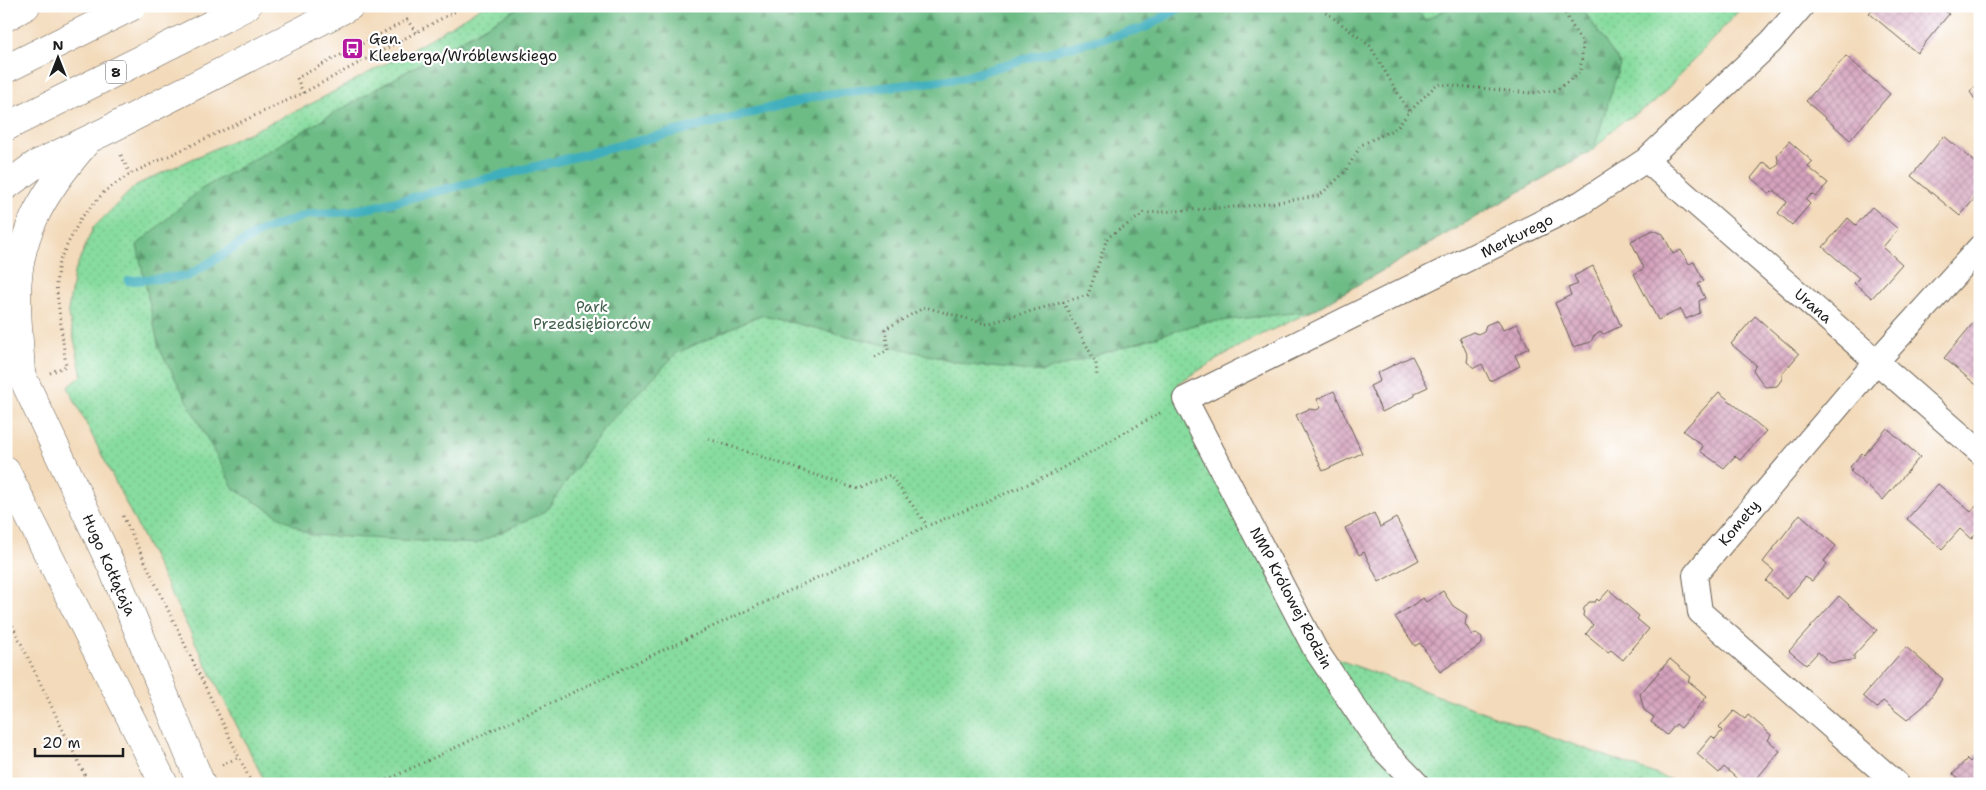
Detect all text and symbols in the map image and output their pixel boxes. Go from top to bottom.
place label: Gen. Kleeberga/Wróblewskiego [369,29,557,66]
north arrow [32,32,82,82]
text: N [52,36,64,54]
bus stop icon: Gen. Kleeberga/Wróblewskiego [341,36,365,60]
road number: 8 [106,61,126,84]
street label: Merkurego [1477,209,1557,263]
street label: Urana [1790,284,1837,328]
park label: Park Przedsiębiorców [533,297,651,334]
street label: Komety [1714,496,1764,550]
street label: Hugo Kołłątaja [78,511,141,620]
street label: NMP Królowej Rodzin [1245,524,1337,672]
scale bar [35,725,122,757]
text: 20 m [42,733,81,753]

